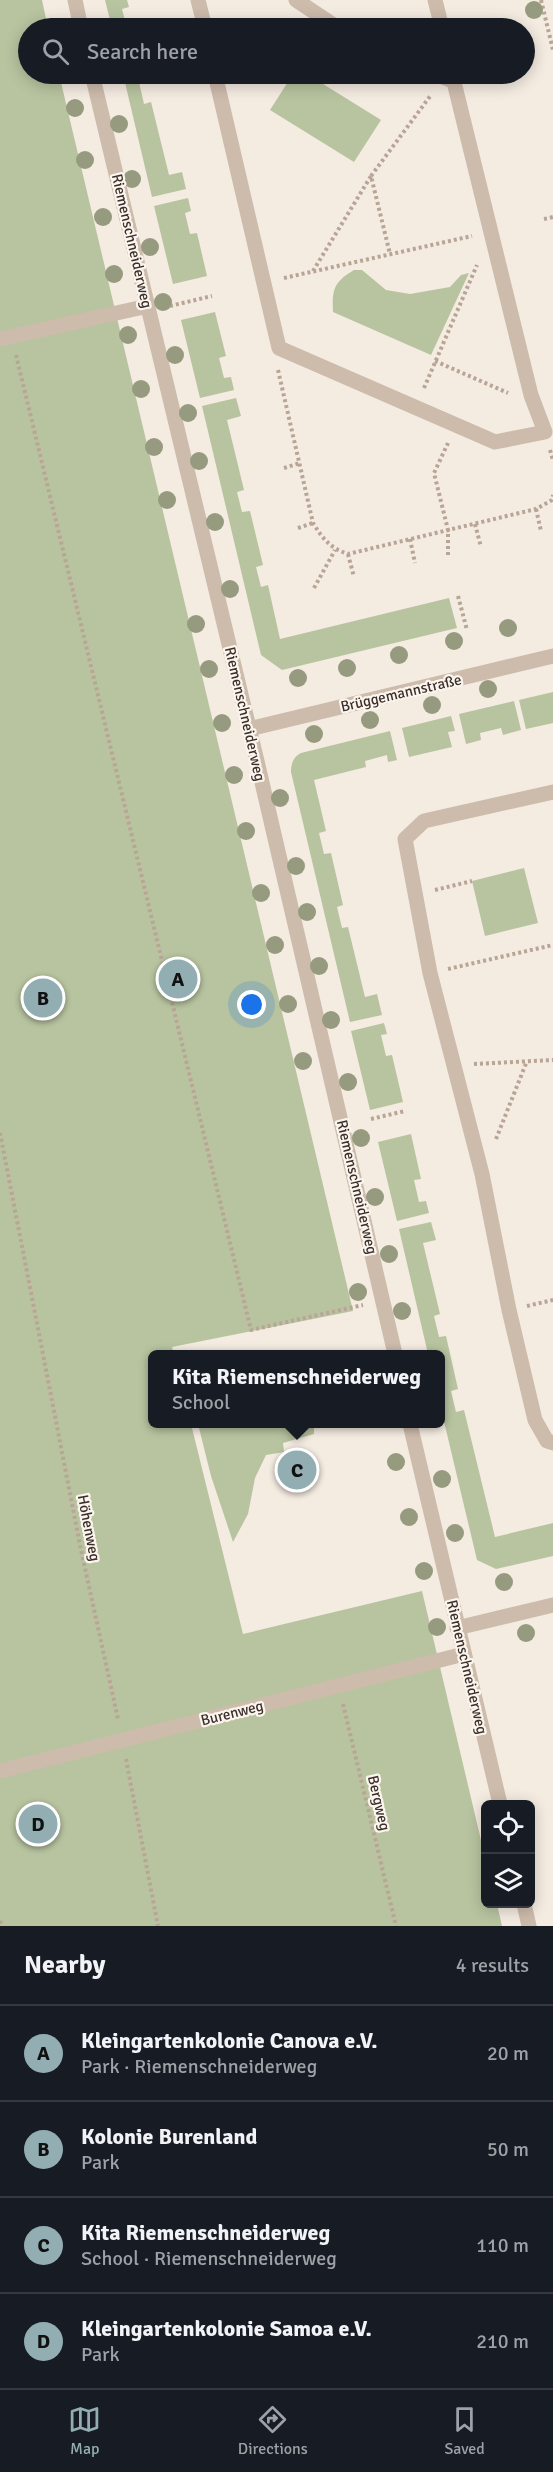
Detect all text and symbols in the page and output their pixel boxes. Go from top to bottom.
search box [18,18,535,84]
icon: search [39,35,72,68]
text: Search here [87,38,198,65]
street label: Riemenschneiderweg [108,172,156,310]
street label: Riemenschneiderweg [221,645,269,783]
street label: Brüggemannstraße [339,670,463,716]
pin: A [158,956,198,1002]
pin: B [24,976,63,1020]
your location [237,990,266,1019]
street label: Riemenschneiderweg [333,1118,381,1256]
popup [148,1350,445,1428]
text: Kita Riemenschneiderweg [172,1363,421,1390]
text: School [172,1390,230,1415]
pin: C [278,1448,316,1492]
street label: Höhenweg [74,1493,104,1563]
street label: Riemenschneiderweg [443,1598,491,1736]
street label: Burenweg [199,1697,265,1729]
street label: Bergweg [364,1774,394,1832]
map controls [481,1800,535,1908]
button: locate [481,1800,535,1854]
pin: D [18,1802,57,1846]
button: layers [481,1854,535,1908]
text: Nearby [24,1949,105,1981]
text: 4 results [456,1953,529,1978]
text: Kleingartenkolonie Canova e.V. [81,2027,378,2054]
text: A [37,2041,50,2066]
text: 20 m [487,2041,529,2066]
text: Park · Riemenschneiderweg [81,2054,317,2079]
text: Kolonie Burenland [81,2123,257,2150]
text: B [37,2137,50,2162]
text: 50 m [487,2137,529,2162]
text: Park [81,2150,119,2175]
text: Kita Riemenschneiderweg [81,2219,330,2246]
text: C [37,2233,50,2258]
text: 110 m [476,2233,529,2258]
text: School · Riemenschneiderweg [81,2246,337,2271]
text: Kleingartenkolonie Samoa e.V. [81,2315,372,2342]
text: D [37,2329,50,2354]
text: 210 m [476,2329,529,2354]
text: Park [81,2342,119,2367]
tab: Map [68,2403,101,2459]
tab: Directions [238,2403,308,2459]
tab: Saved [444,2403,485,2459]

